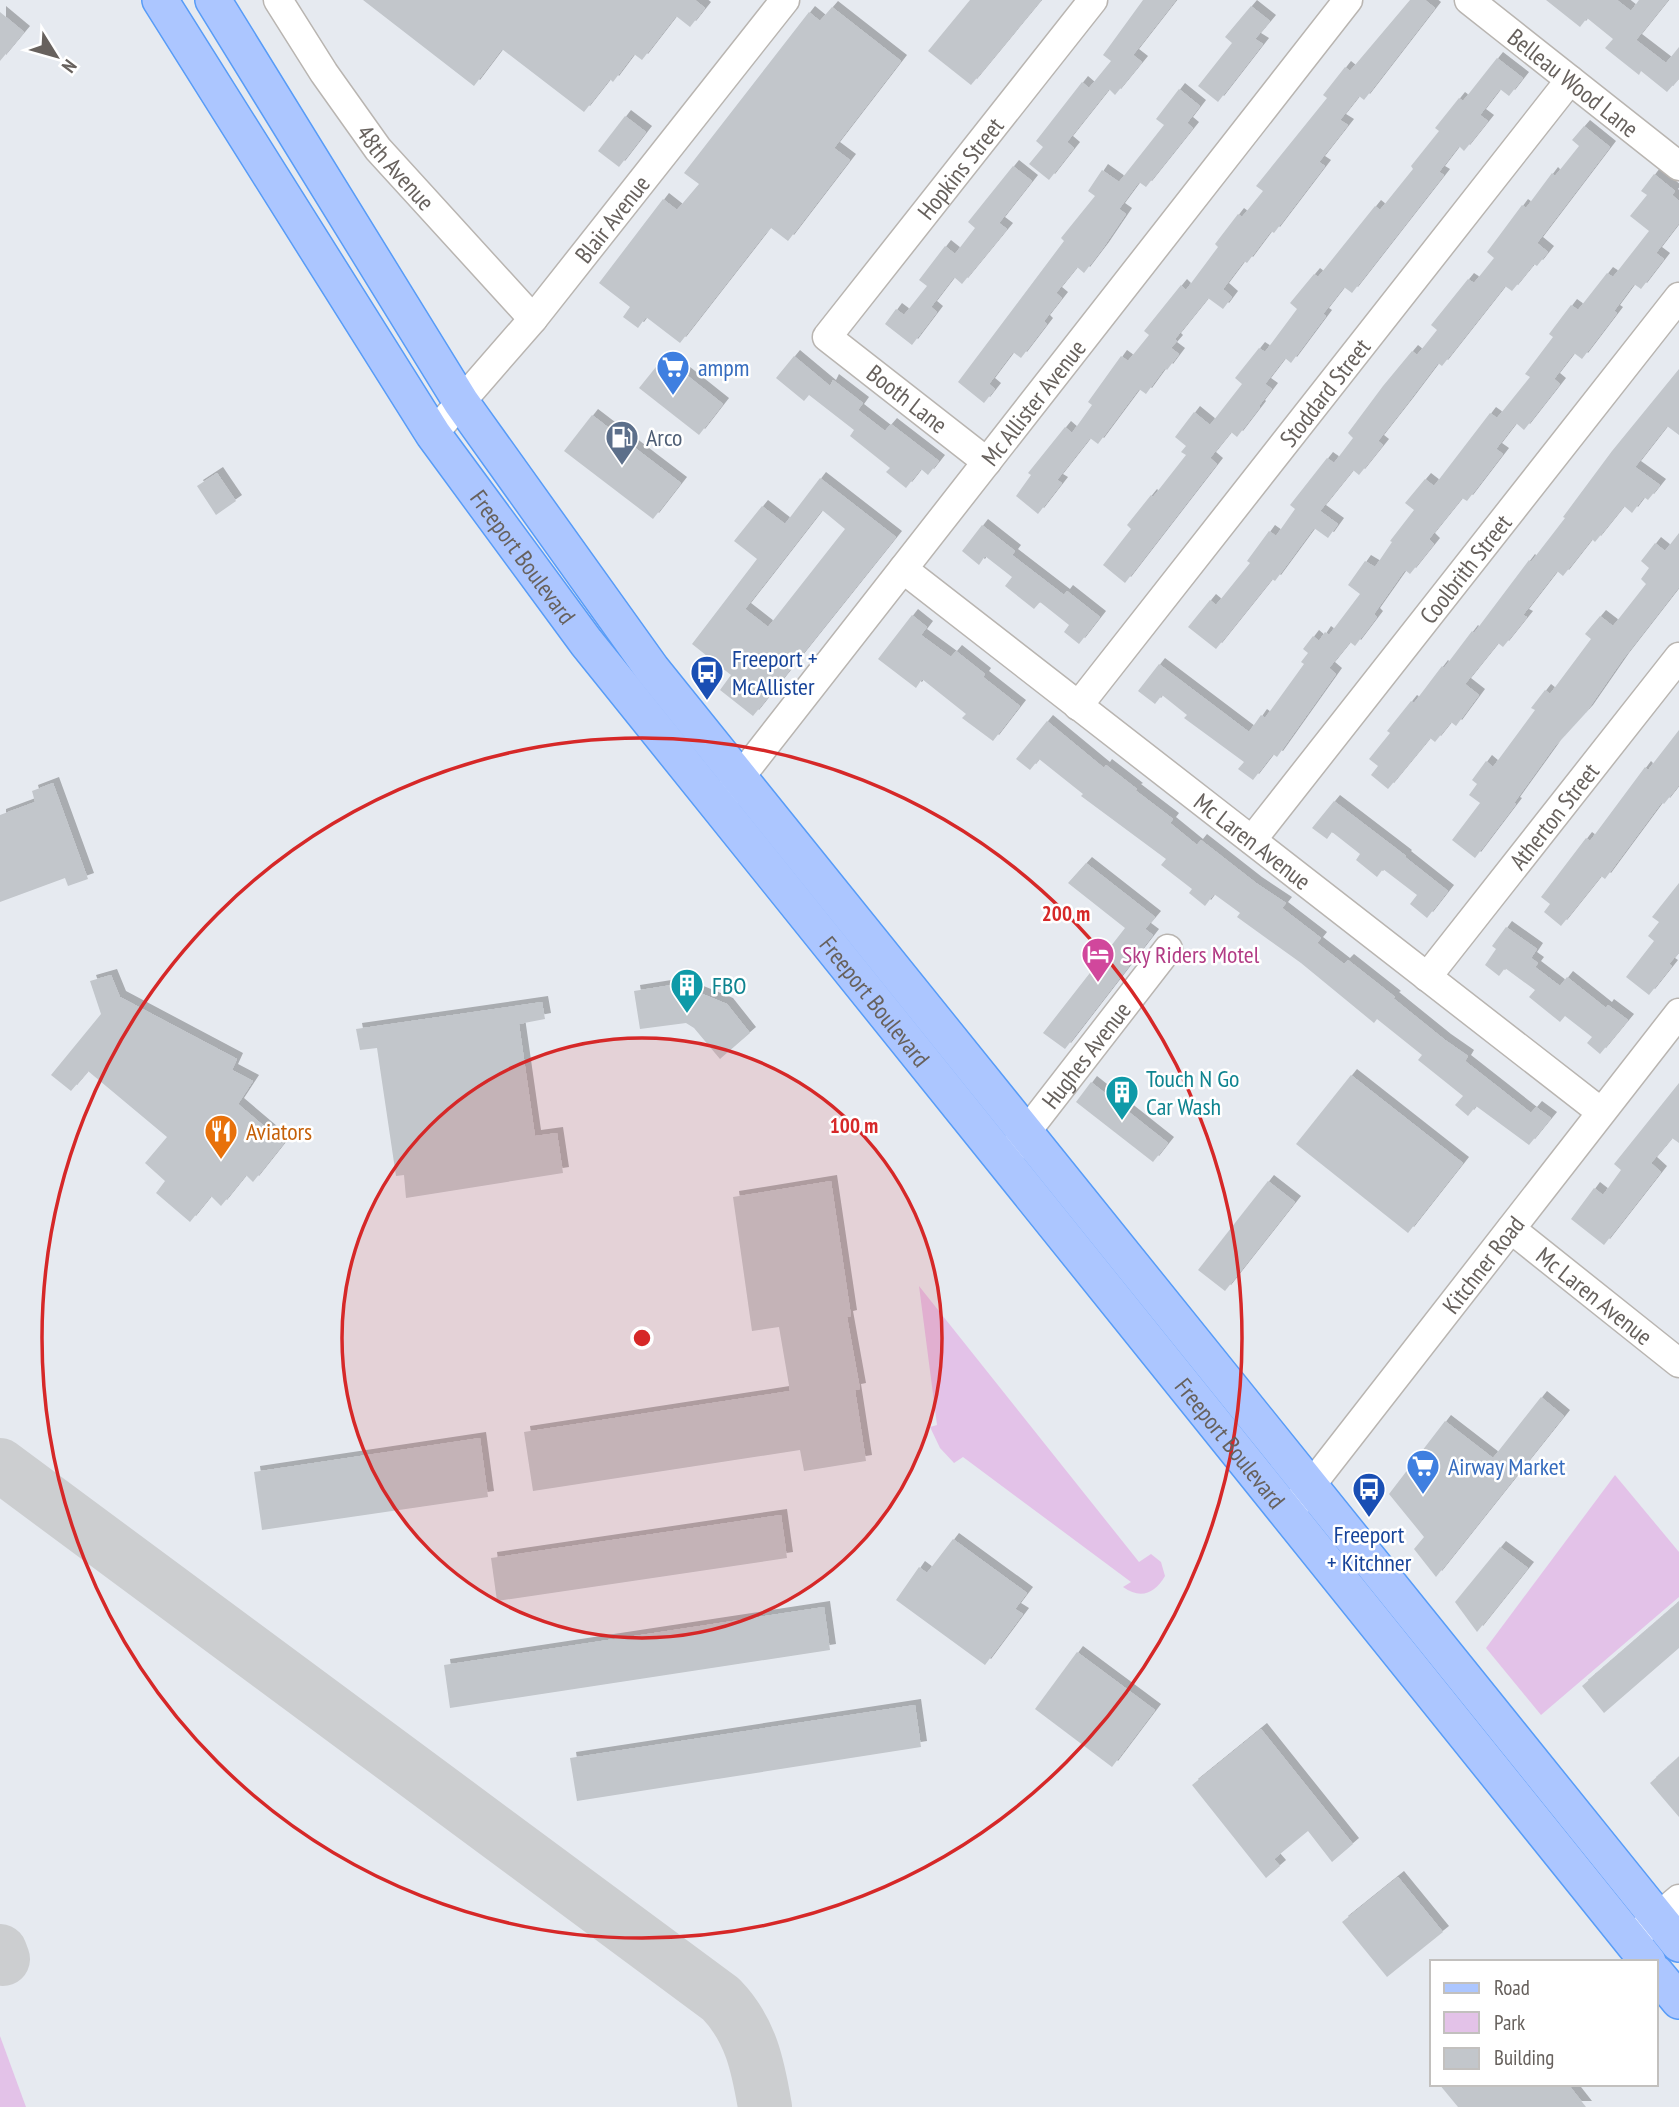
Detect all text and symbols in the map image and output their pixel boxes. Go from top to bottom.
north arrow [21,21,91,91]
street label: Belleau Wood Lane [1502,21,1645,144]
text: N [57,55,82,78]
street label: Hopkins Street [910,111,1010,226]
street label: 48th Avenue [350,118,442,217]
street label: Blair Avenue [568,169,656,269]
street label: Stoddard Street [1272,332,1377,453]
street label: Mc Allister Avenue [974,333,1092,472]
supermarket icon: ampm [654,348,692,397]
place label: ampm [698,352,749,383]
street label: Booth Lane [860,358,954,440]
fuel station icon: Arco [603,418,641,467]
place label: Arco [646,422,682,453]
street label: Freeport Boulevard [464,483,583,630]
street label: Coolbrith Street [1413,507,1518,630]
place label: Freeport + McAllister [732,643,818,702]
bus stop icon: Freeport + McAllister [688,653,726,702]
street label: Atherton Street [1502,756,1606,876]
street label: Mc Laren Avenue [1188,786,1317,896]
text: 200 m [1042,900,1090,927]
street label: Freeport Boulevard [813,930,937,1073]
hotel icon: Sky Riders Motel [1079,935,1117,984]
place label: Sky Riders Motel [1122,939,1260,970]
building icon: FBO [668,966,706,1015]
place label: FBO [712,970,746,1001]
street label: Hughes Avenue [1035,995,1137,1115]
place label: Touch N Go Car Wash [1146,1063,1239,1122]
building icon: Touch N Go Car Wash [1103,1073,1141,1122]
restaurant icon: Aviators [202,1112,240,1161]
text: 100 m [830,1112,878,1139]
place label: Aviators [246,1116,312,1147]
street label: Kitchner Road [1435,1209,1531,1320]
street label: Mc Laren Avenue [1530,1240,1659,1351]
centre of rings [630,1326,654,1350]
street label: Freeport Boulevard [1169,1371,1292,1515]
supermarket icon: Airway Market [1404,1447,1442,1496]
place label: Airway Market [1448,1451,1566,1482]
bus stop icon: Freeport + Kitchner [1350,1470,1388,1519]
place label: Freeport + Kitchner [1327,1519,1412,1578]
legend [1430,1960,1658,2086]
text: Road [1494,1974,1530,2001]
text: Park [1494,2009,1525,2036]
text: Building [1494,2044,1554,2071]

